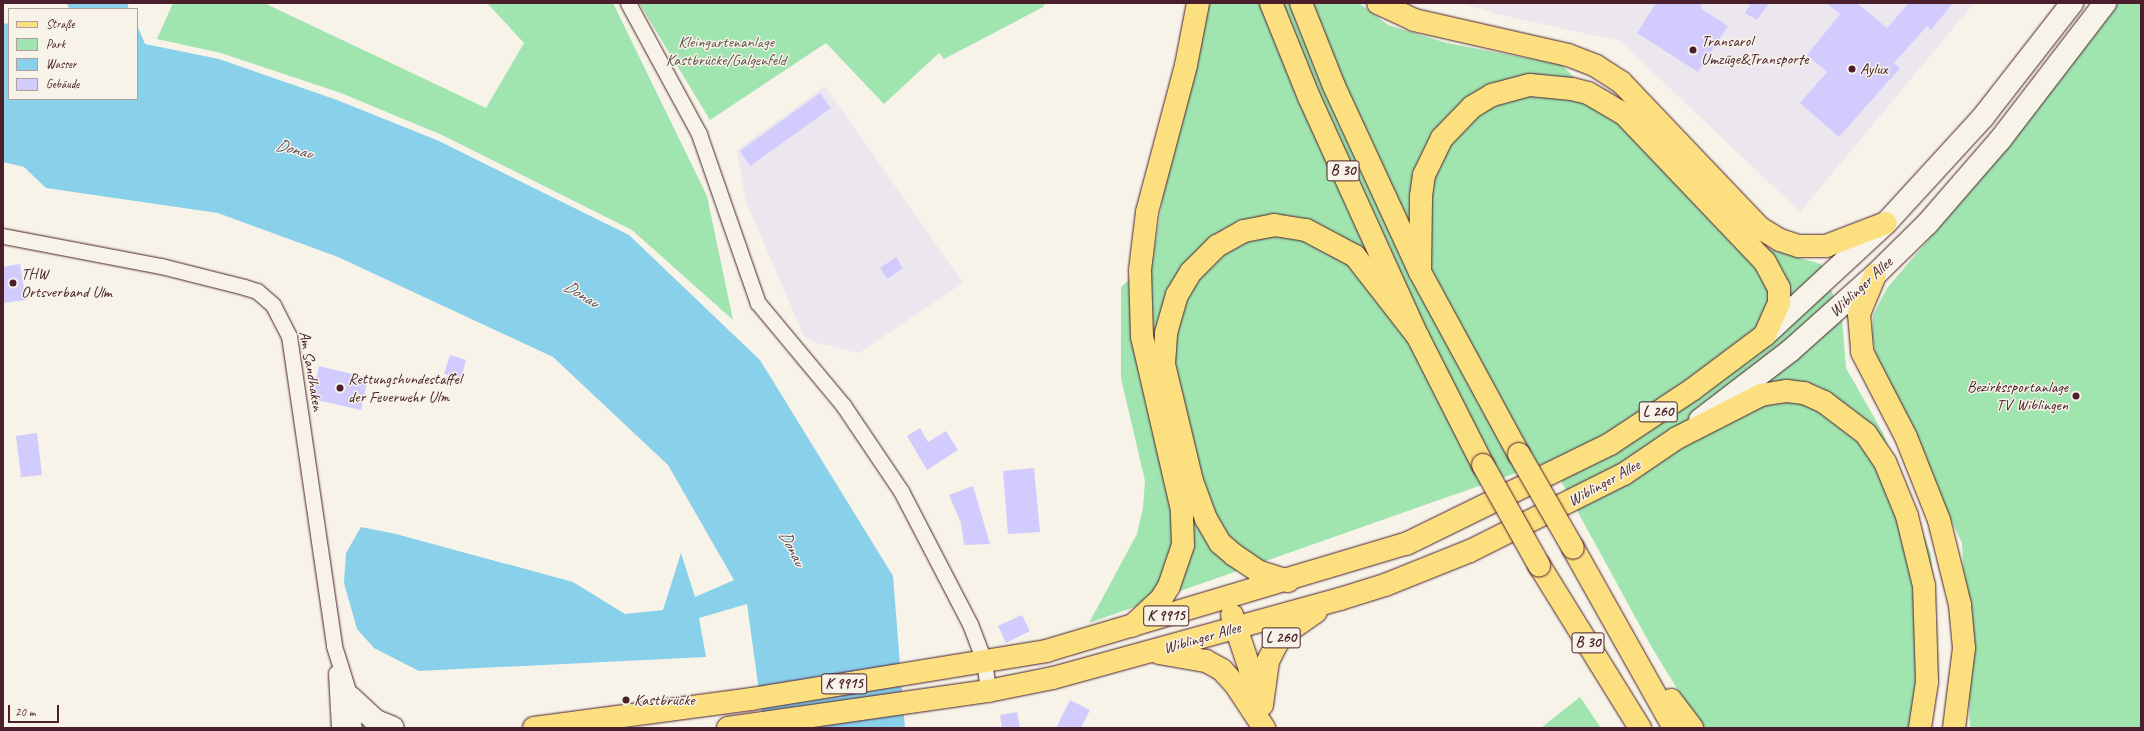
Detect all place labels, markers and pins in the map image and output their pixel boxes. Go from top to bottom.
place label: Transarol Umzüge&Transporte [1701,31,1808,69]
marker: Transarol Umzüge&Transporte [1688,45,1698,55]
place label: Aylux [1860,59,1887,79]
marker: Aylux [1847,64,1857,74]
place label: THW Ortsverband Ulm [21,264,113,302]
marker: THW Ortsverband Ulm [8,278,18,288]
place label: Rettungshundestaffel der Feuerwehr Ulm [348,369,461,407]
place label: Bezirkssportanlage TV Wiblingen [1967,377,2068,415]
marker: Rettungshundestaffel der Feuerwehr Ulm [335,383,345,393]
marker: Bezirkssportanlage TV Wiblingen [2071,391,2081,401]
place label: Kastbrücke [634,690,694,710]
marker: Kastbrücke [621,695,631,705]

